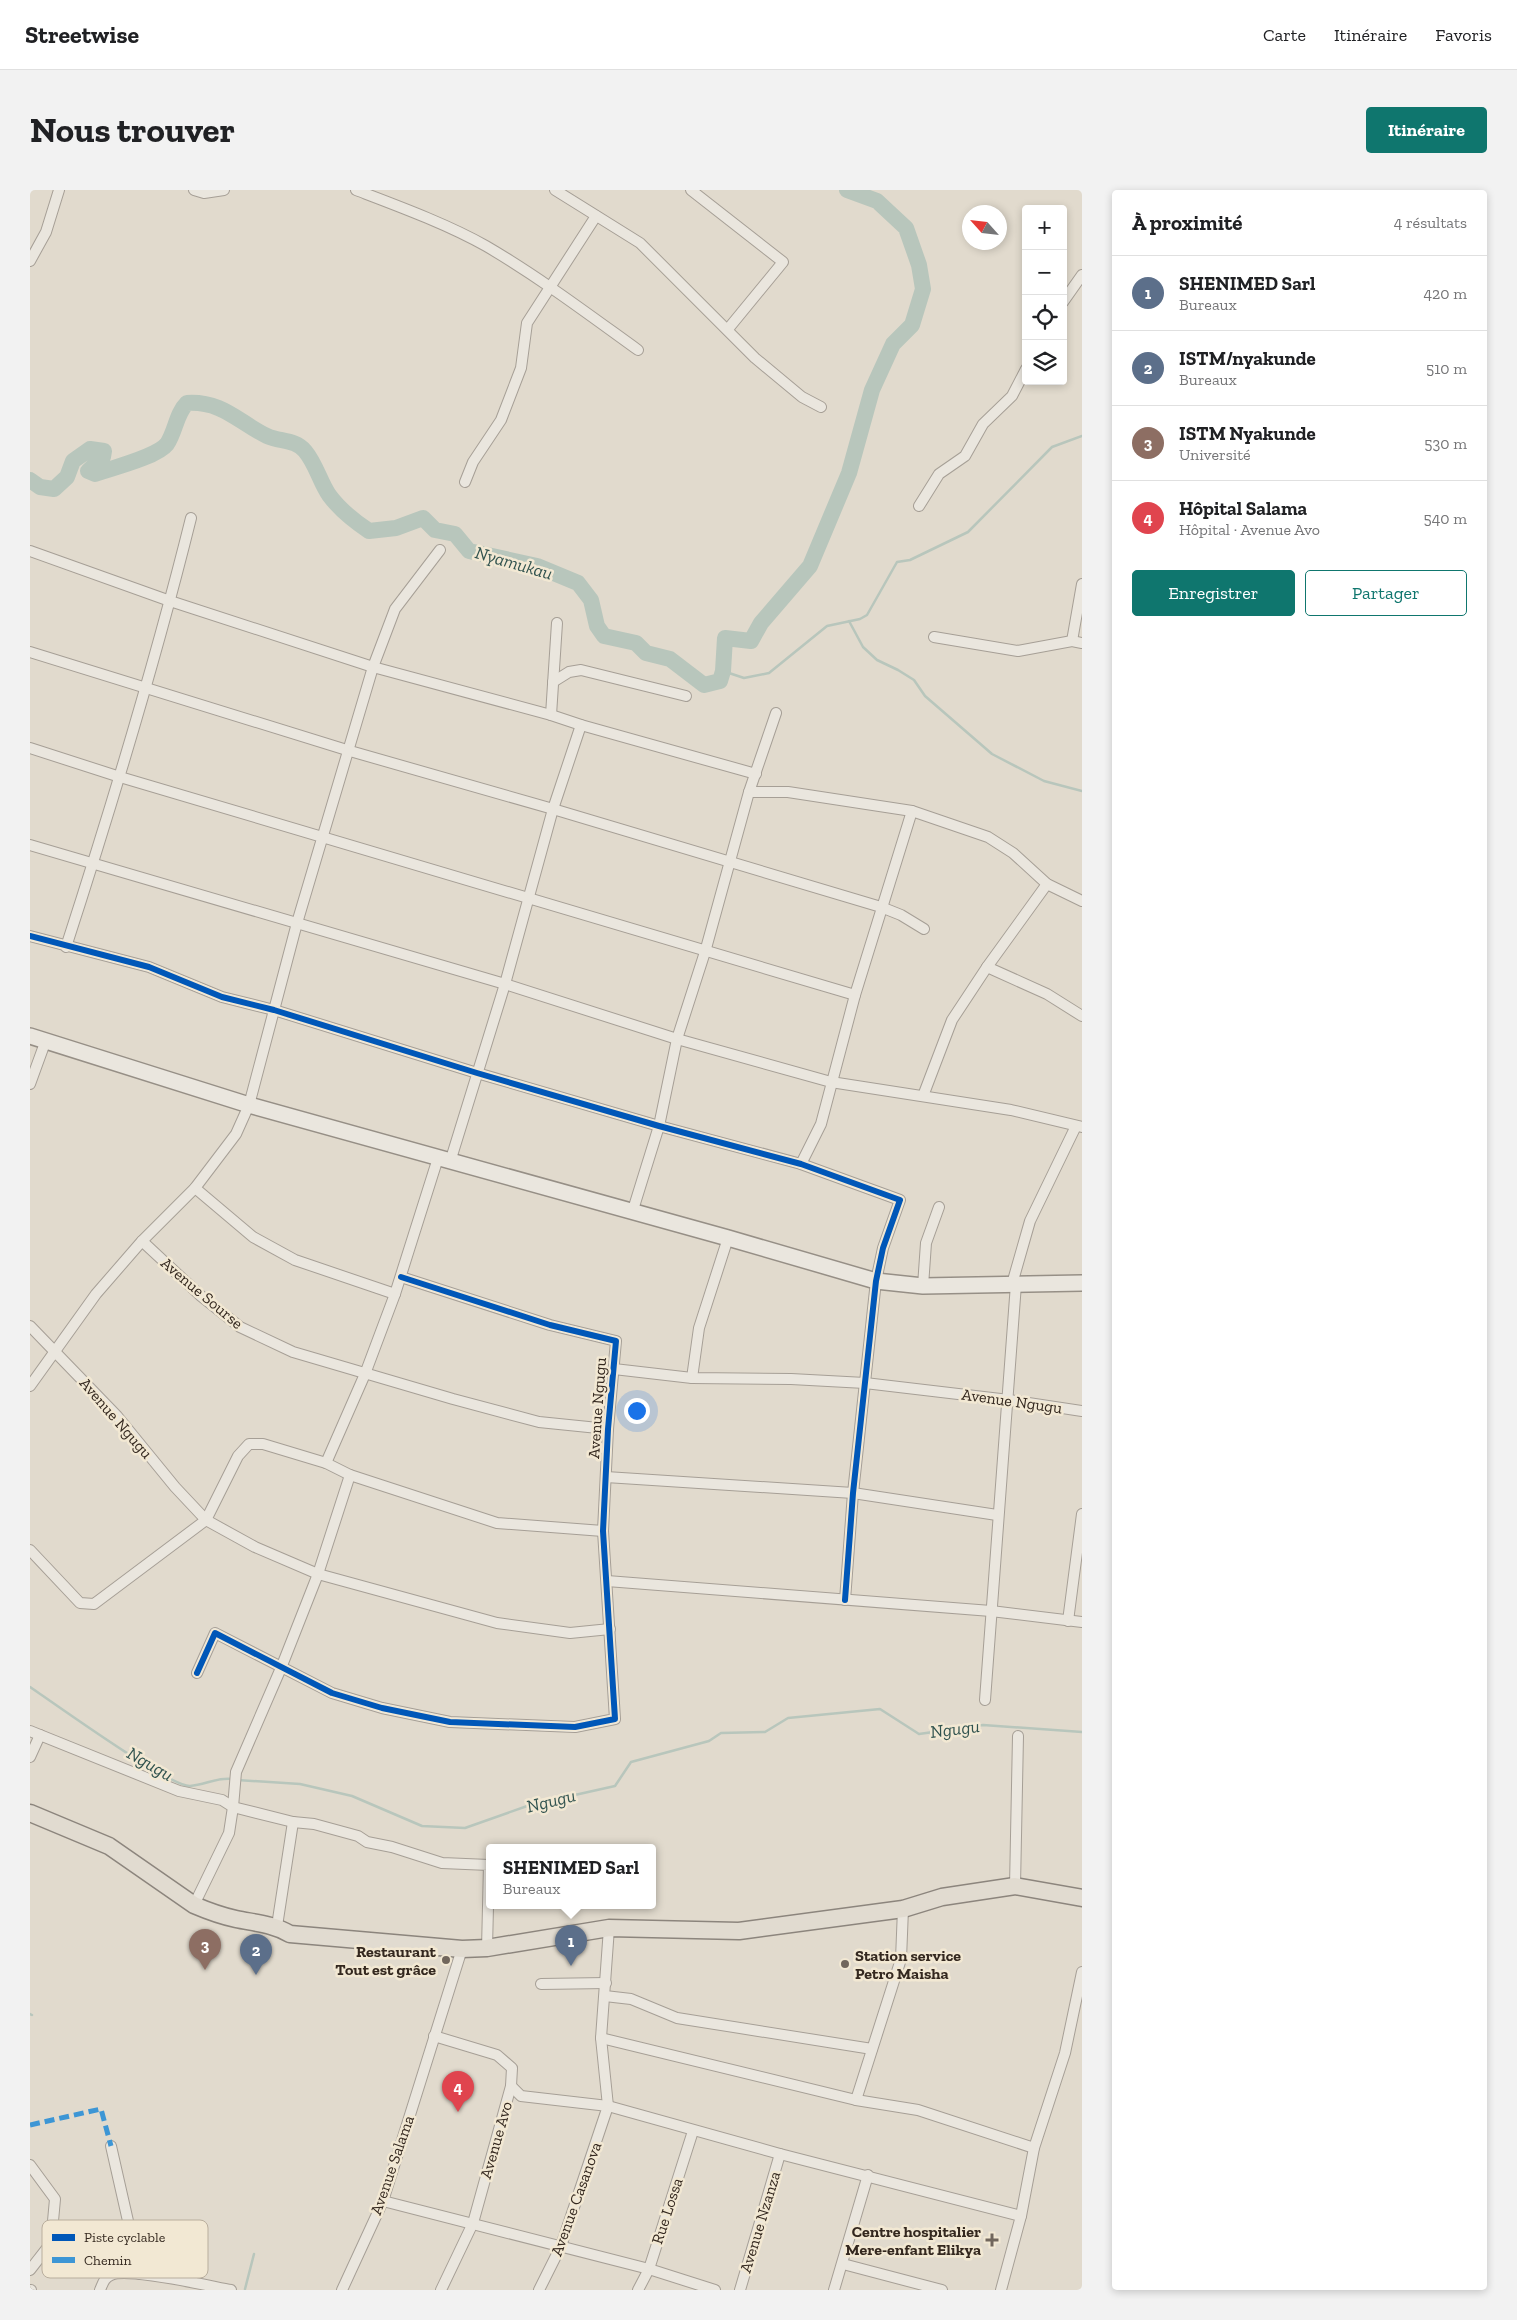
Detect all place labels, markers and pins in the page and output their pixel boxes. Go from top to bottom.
pin: 1 [555,1925,587,1966]
pin: 3 [189,1929,221,1970]
pin: 2 [240,1934,272,1975]
place label: Restaurant Tout est grâce [335,1942,437,1979]
place label: Station service Petro Maisha [855,1946,961,1983]
marker: Restaurant Tout est grâce [440,1954,452,1966]
marker: Station service Petro Maisha [839,1958,851,1970]
pin: 4 [442,2071,474,2112]
place label: Centre hospitalier Mere-enfant Elikya [845,2222,981,2259]
marker: Centre hospitalier Mere-enfant Elikya [985,2233,999,2247]

